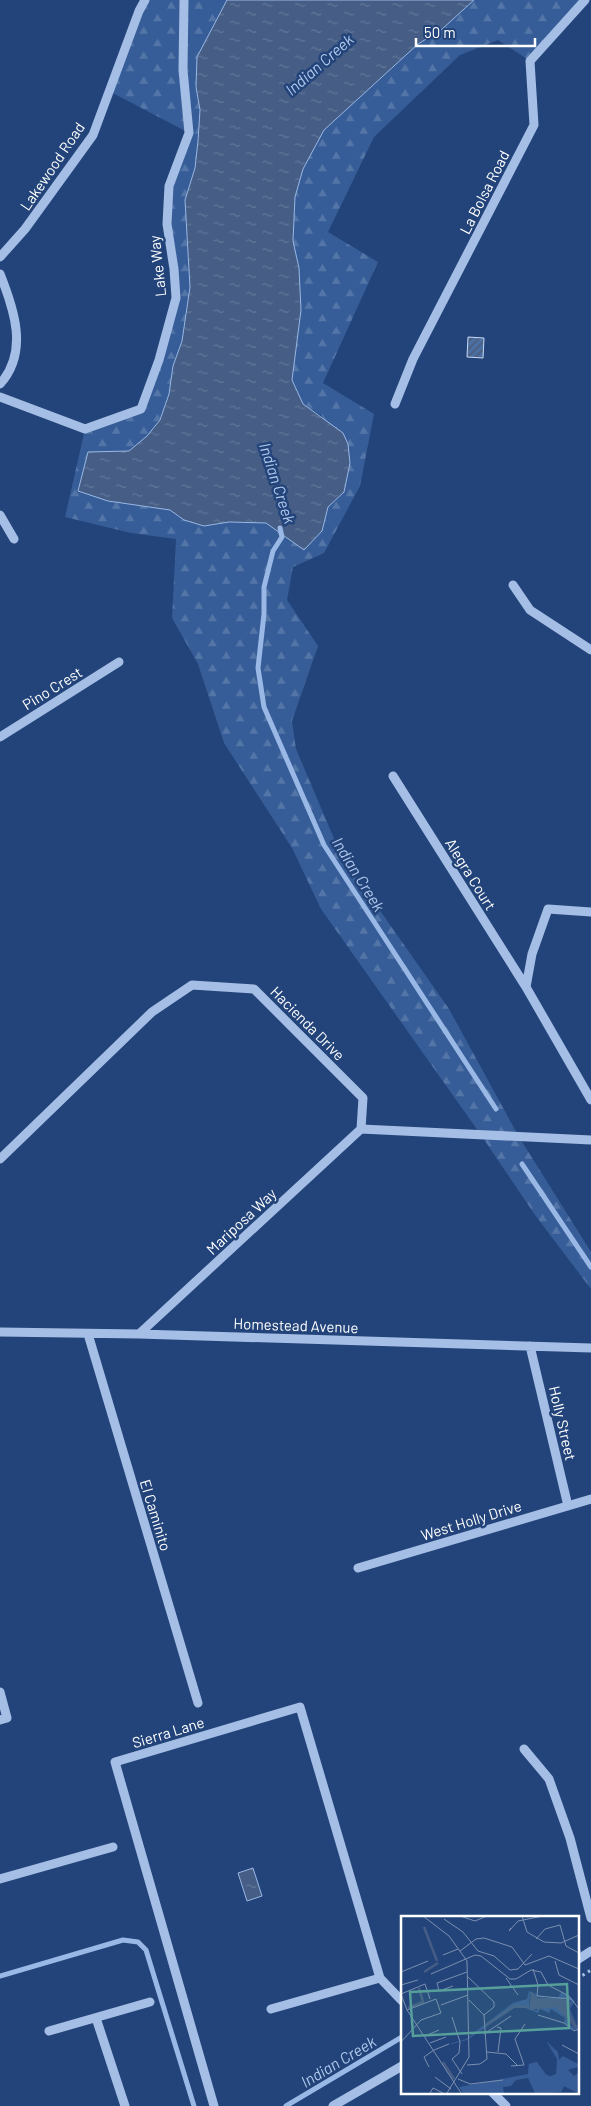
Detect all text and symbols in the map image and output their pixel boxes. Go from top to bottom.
scale bar [416,15,535,47]
text: 50 m [424,23,456,41]
water label: Indian Creek [281,29,357,99]
street label: Lakewood Road [16,118,88,214]
street label: La Bolsa Road [455,147,513,237]
street label: Lake Way [145,234,169,297]
water label: Indian Creek [256,440,300,526]
street label: Pino Crest [19,663,85,713]
water label: Indian Creek [329,833,389,915]
street label: Alegra Court [442,835,500,913]
street label: Hacienda Drive [267,982,349,1064]
street label: Mariposa Way [202,1184,280,1258]
street label: Homestead Avenue [233,1314,359,1336]
street label: Holly Street [546,1384,580,1462]
street label: El Caminito [137,1477,175,1553]
street label: West Holly Drive [419,1496,523,1544]
street label: Sierra Lane [130,1713,206,1751]
inset map [401,1916,578,2094]
water label: Indian Creek [297,2031,379,2091]

